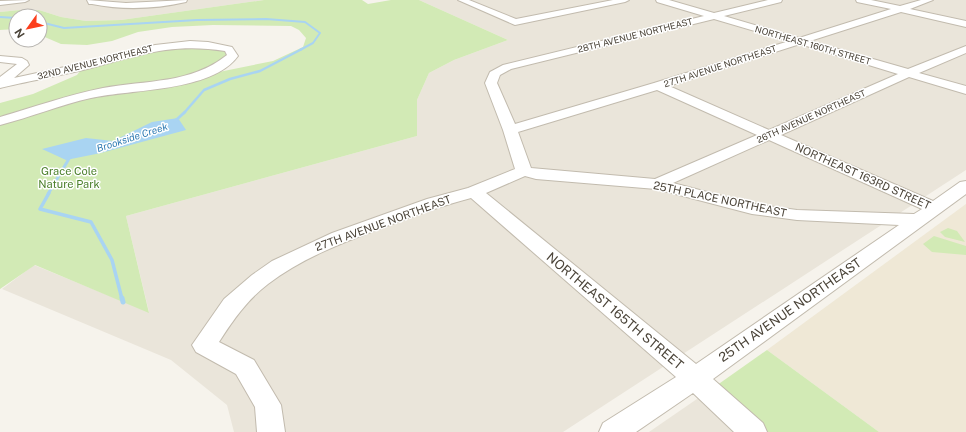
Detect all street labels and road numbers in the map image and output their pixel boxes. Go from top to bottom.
street label: 28TH AVENUE NORTHEAST [576,15,694,55]
street label: NORTHEAST 160TH STREET [754,23,873,67]
street label: 32ND AVENUE NORTHEAST [36,42,155,82]
street label: 27TH AVENUE NORTHEAST [662,42,778,89]
street label: 26TH AVENUE NORTHEAST [755,87,868,145]
street label: NORTHEAST 163RD STREET [793,141,933,212]
street label: 25TH PLACE NORTHEAST [652,179,788,219]
street label: 27TH AVENUE NORTHEAST [313,193,453,253]
street label: NORTHEAST 165TH STREET [544,249,687,373]
street label: 25TH AVENUE NORTHEAST [716,255,864,365]

